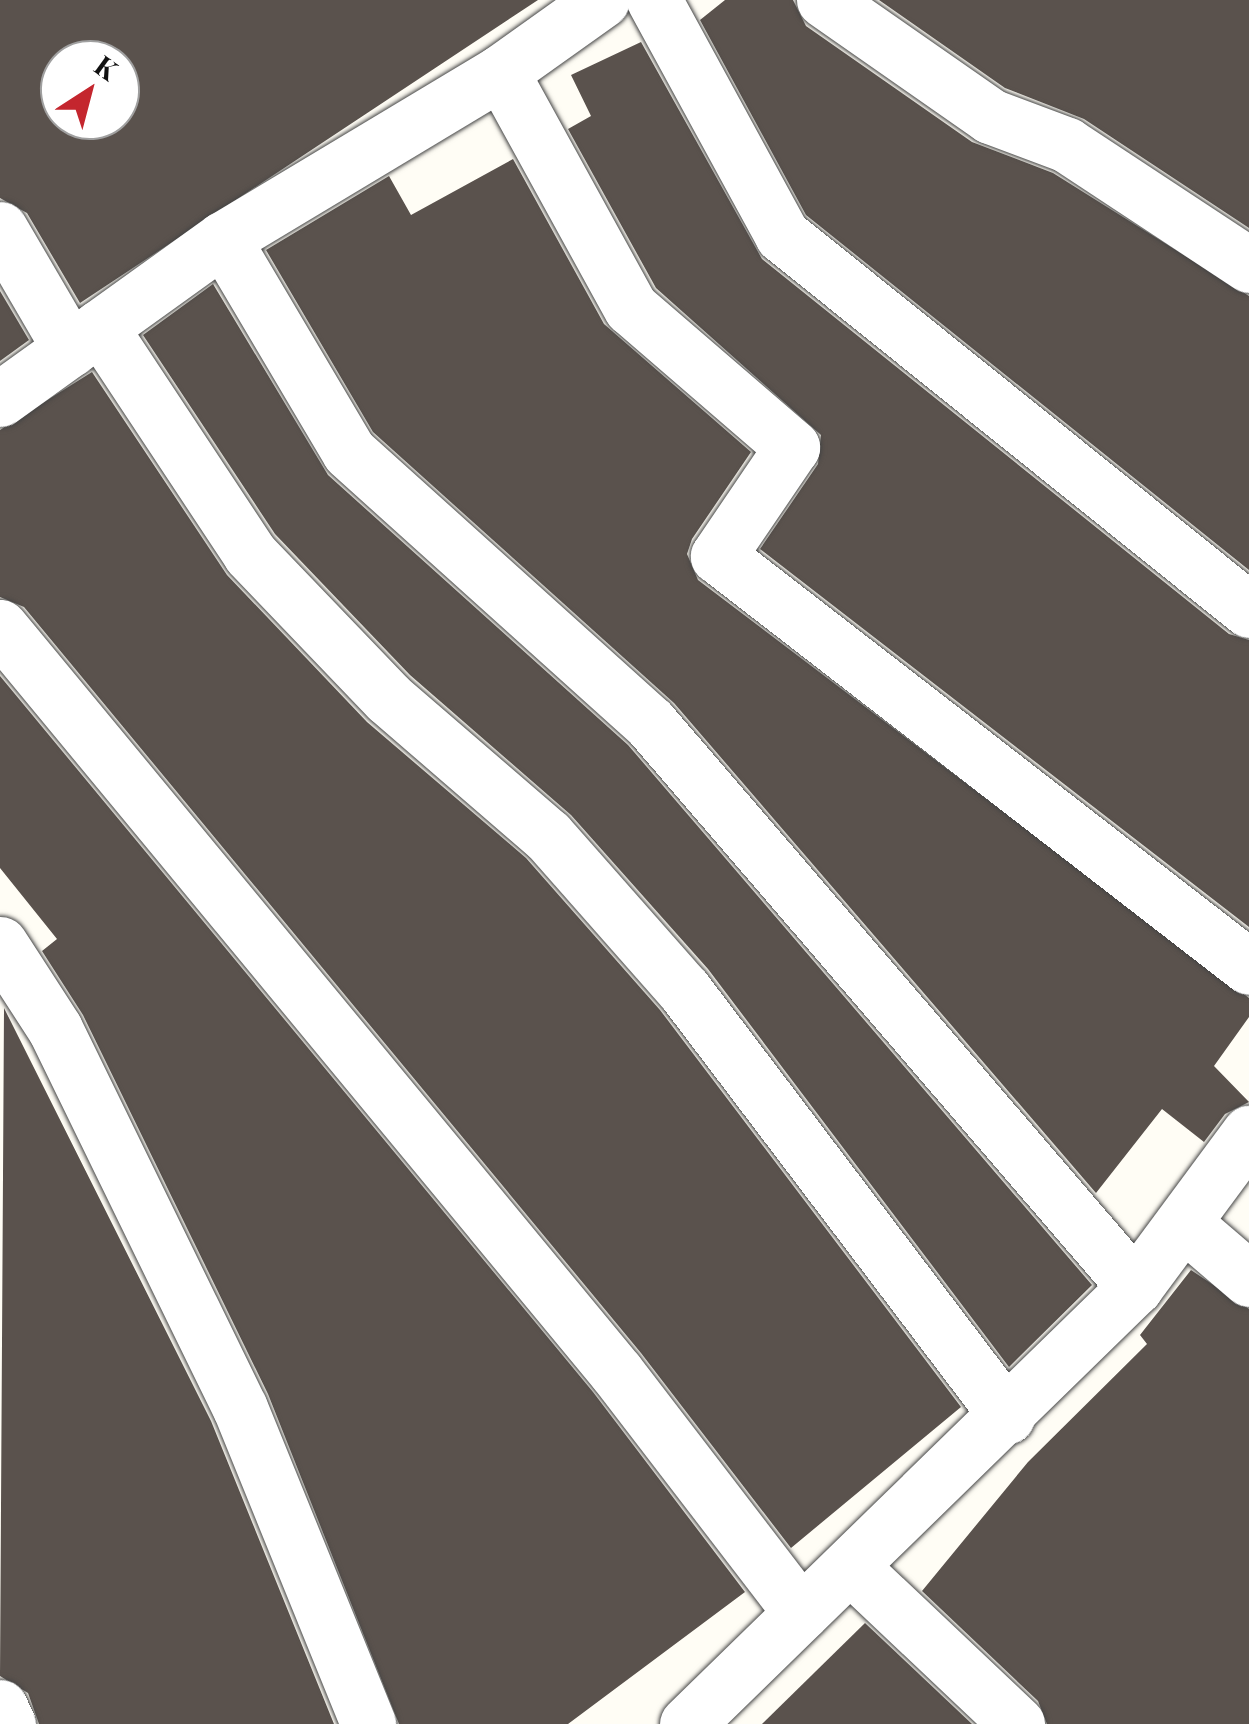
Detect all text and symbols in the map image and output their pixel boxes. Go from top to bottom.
north arrow [40,40,140,140]
text: K [88,46,126,88]

